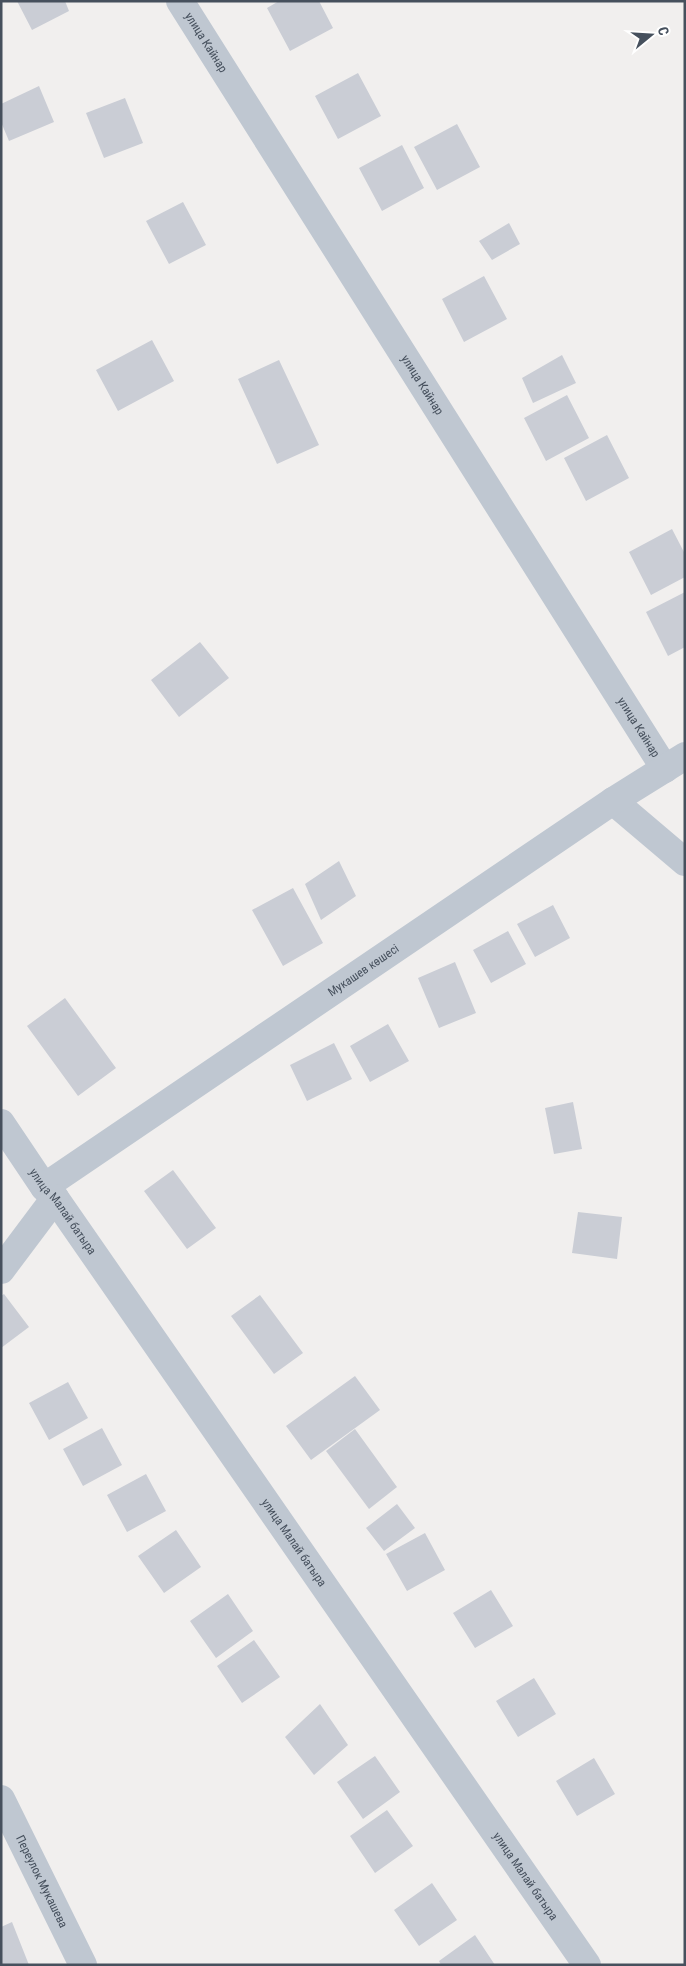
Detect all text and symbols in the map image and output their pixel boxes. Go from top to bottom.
street label: улица Кайнар [182,10,230,75]
north arrow [626,10,676,60]
text: С [655,25,672,37]
street label: улица Кайнар [398,352,447,418]
street label: улица Кайнар [615,695,663,760]
street label: Мукашев көшесі [325,941,402,999]
street label: улица Малай батыра [26,1166,99,1257]
street label: улица Малай батыра [259,1496,329,1589]
street label: улица Малай батыра [490,1830,561,1923]
street label: Переулок Мукашева [13,1833,71,1930]

